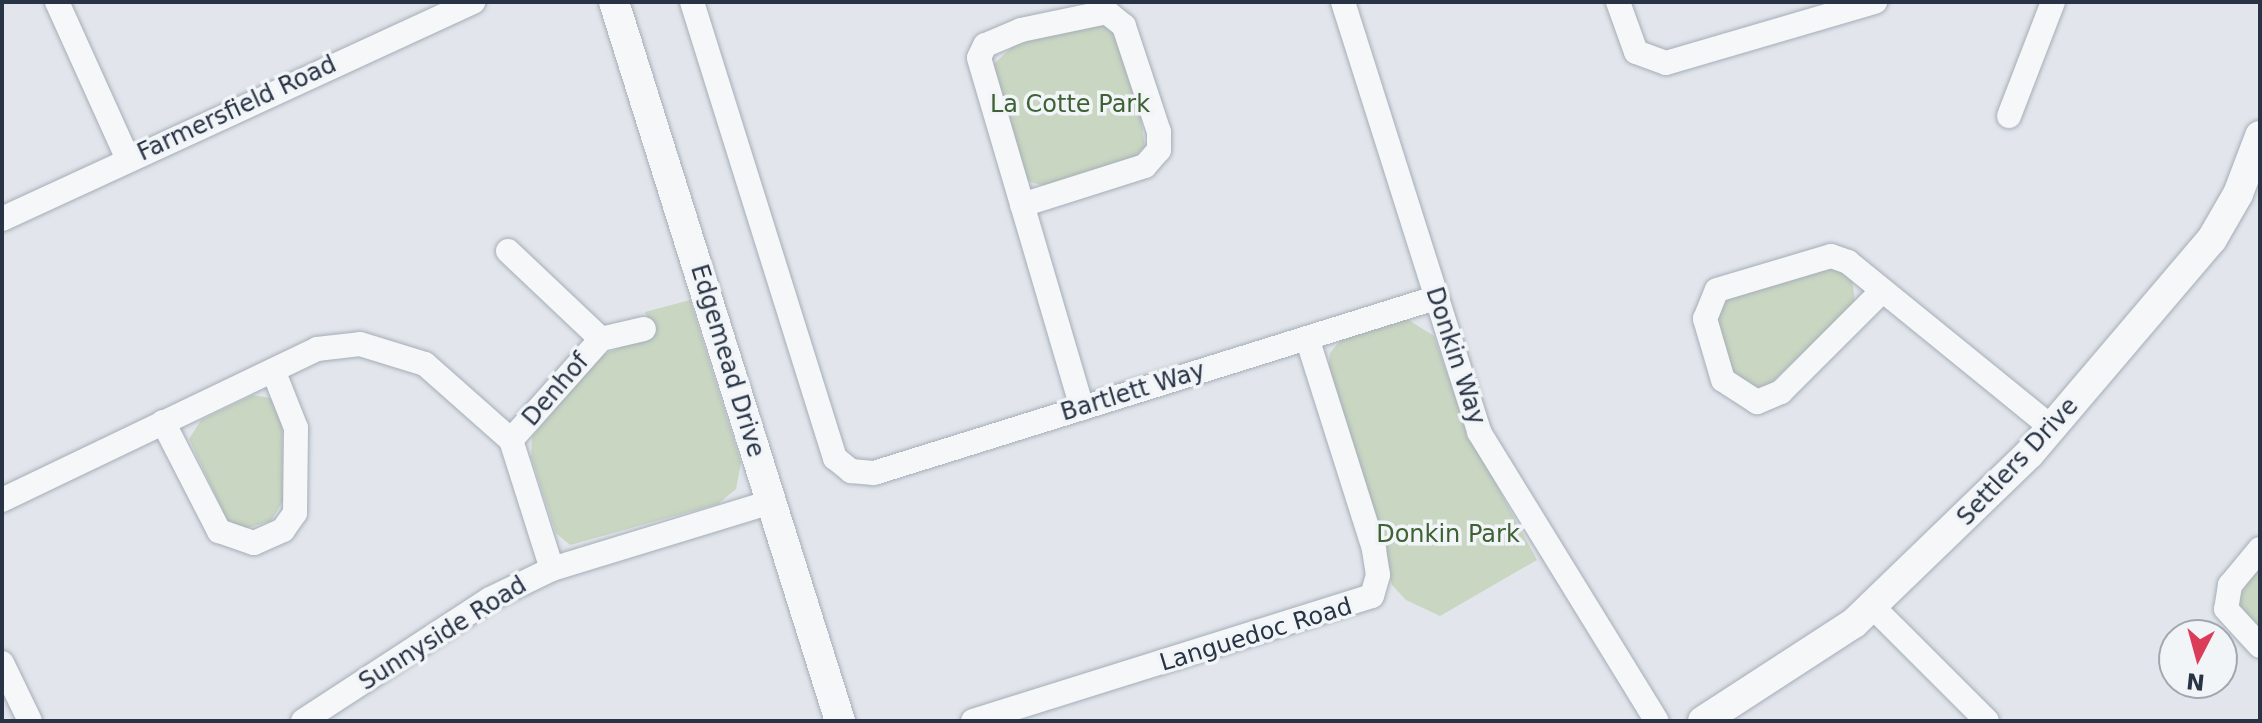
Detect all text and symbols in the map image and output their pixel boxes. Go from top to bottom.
street label: Farmersfield Road [133,50,341,168]
park label: La Cotte Park [990,91,1150,119]
street label: Edgemead Drive [684,261,770,461]
street label: Donkin Way [1419,284,1491,428]
street label: Denhof [517,348,595,432]
street label: Bartlett Way [1057,356,1209,428]
street label: Settlers Drive [1951,392,2085,532]
park label: Donkin Park [1376,521,1520,549]
street label: Sunnyside Road [354,571,532,697]
street label: Languedoc Road [1156,592,1356,678]
north arrow [2158,619,2238,699]
text: N [2185,668,2206,695]

